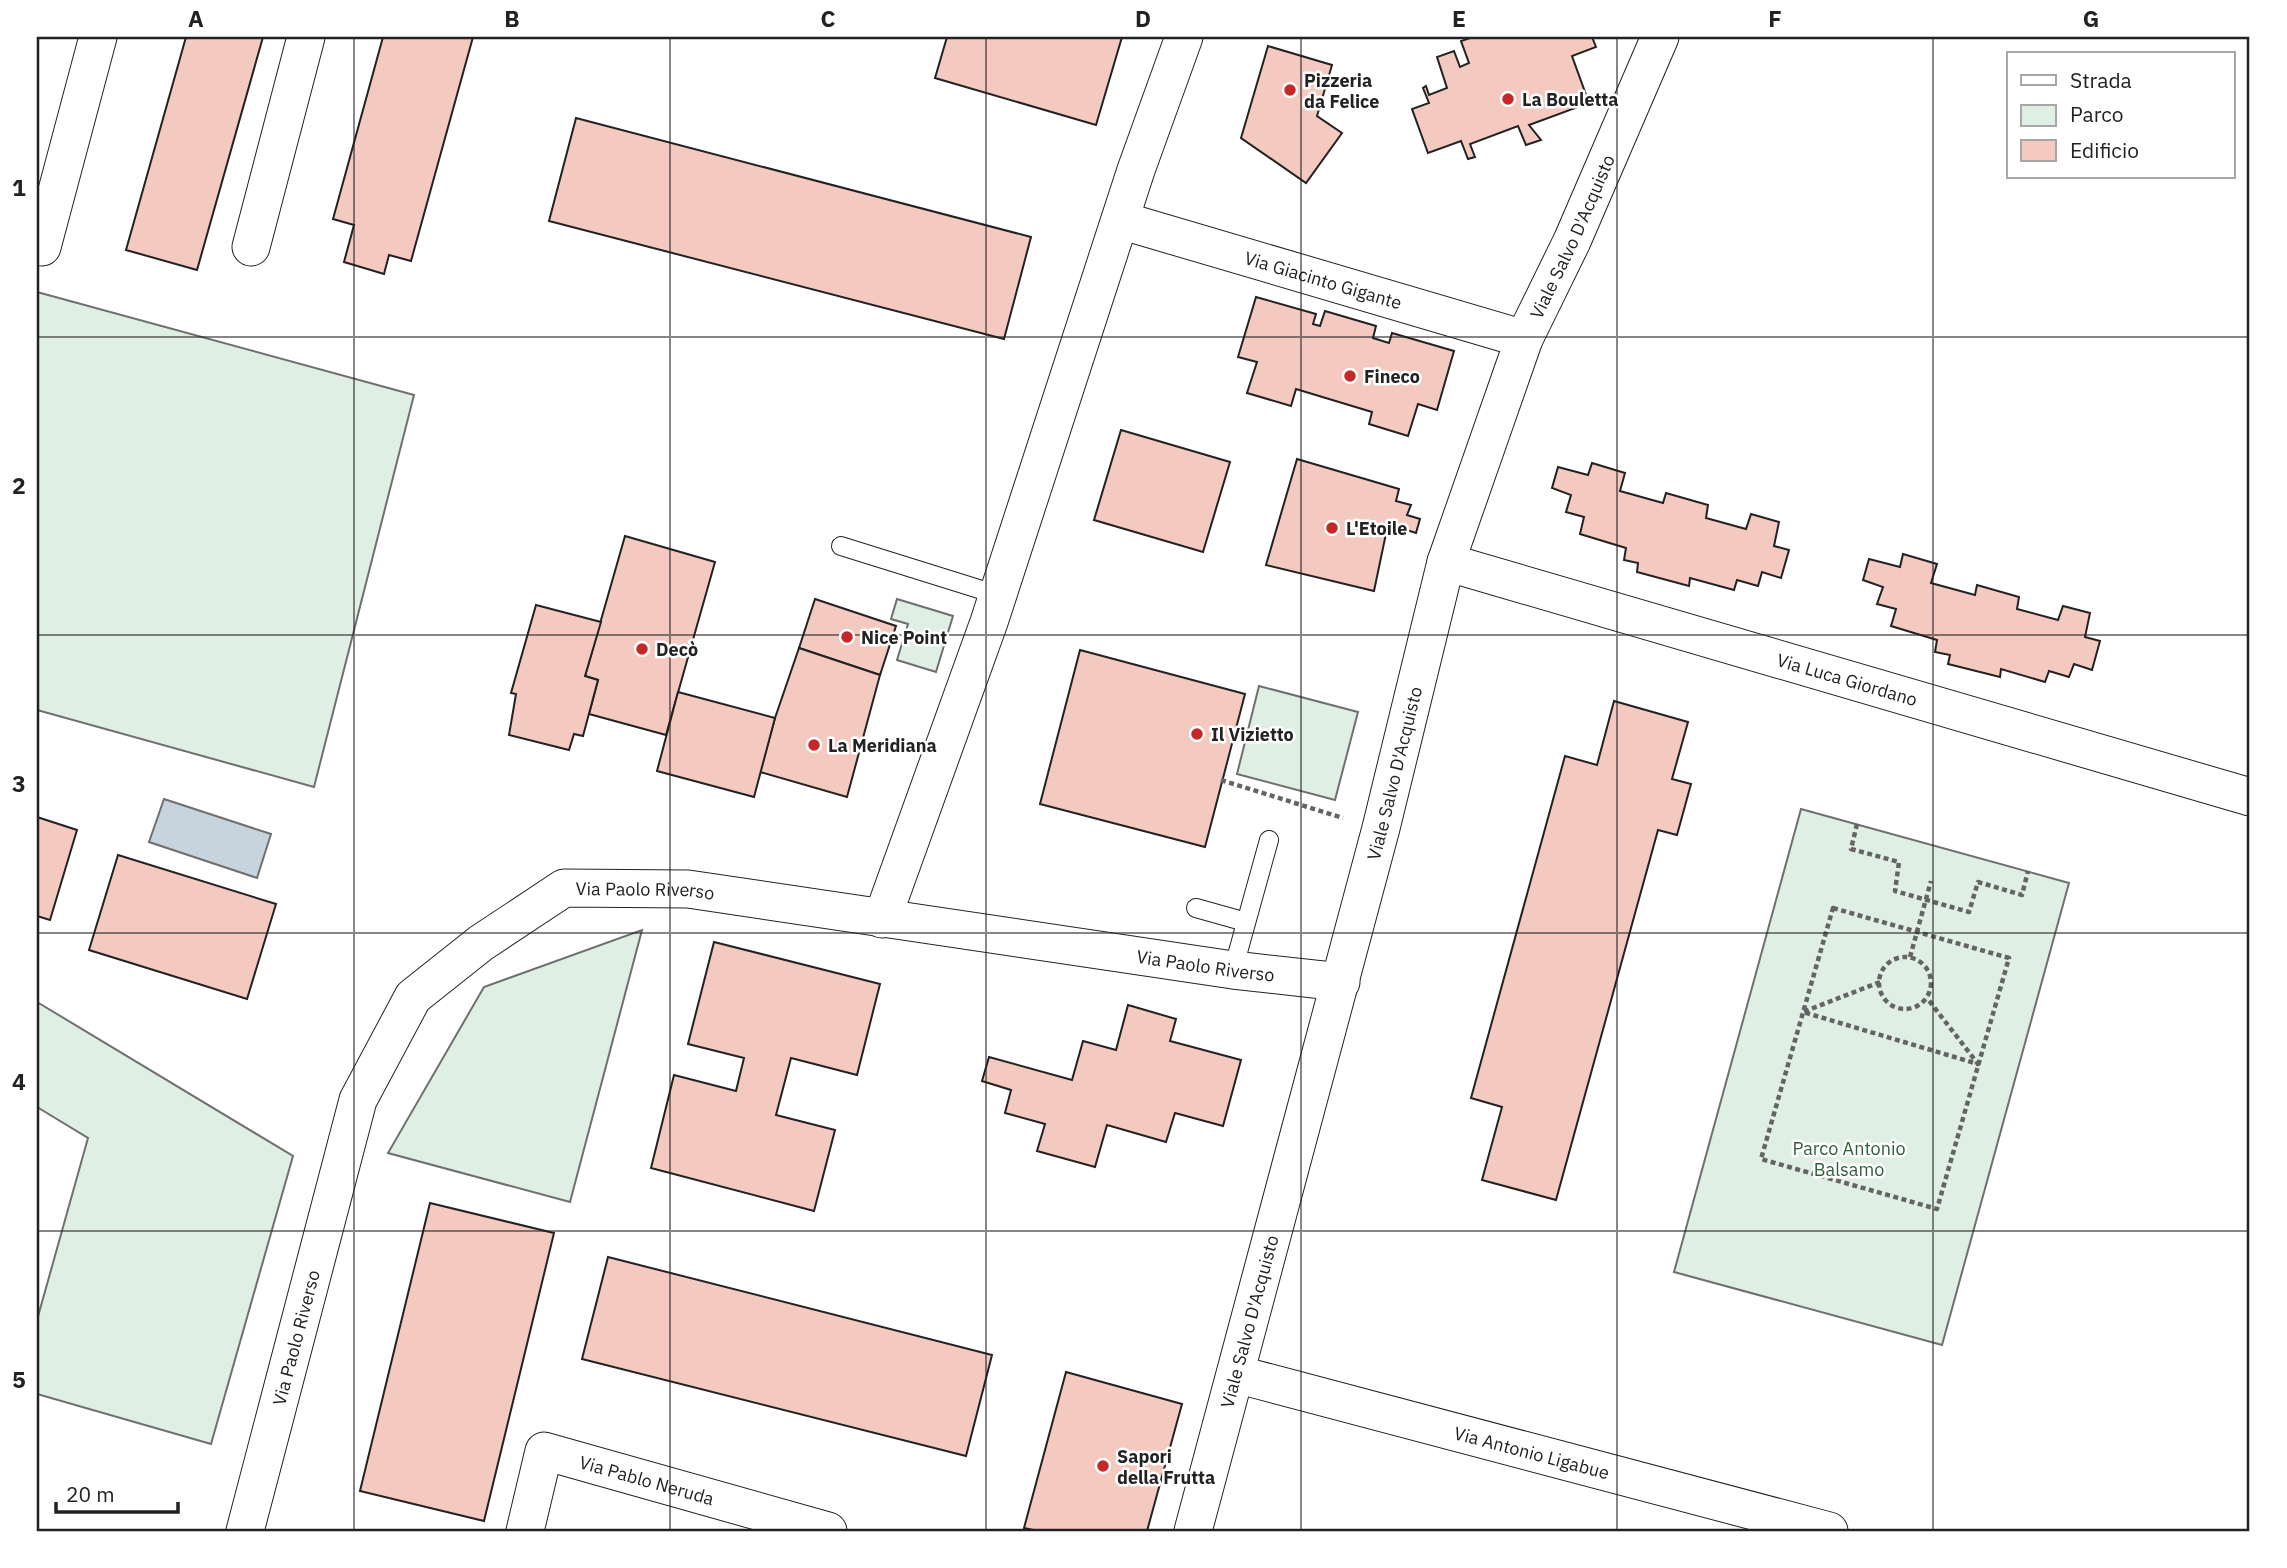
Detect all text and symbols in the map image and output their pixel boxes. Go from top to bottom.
text: A [188,3,204,33]
text: B [504,3,520,33]
text: C [821,3,836,33]
text: D [1135,3,1151,33]
text: E [1452,3,1466,33]
text: F [1768,3,1782,33]
text: G [2083,3,2099,33]
legend [2007,52,2234,178]
text: Strada [2070,66,2132,94]
place label: Pizzeria da Felice [1304,69,1379,113]
marker: Pizzeria da Felice [1282,82,1298,98]
place label: La Bouletta [1522,88,1619,111]
marker: La Bouletta [1500,91,1516,107]
text: Parco [2070,100,2124,128]
text: Edificio [2070,136,2139,164]
street label: Viale Salvo D'Acquisto [1524,151,1619,322]
text: 1 [12,172,26,202]
street label: Via Giacinto Gigante [1242,246,1405,314]
place label: Fineco [1364,365,1420,388]
marker: Fineco [1342,368,1358,384]
text: 2 [12,470,26,500]
place label: L'Etoile [1346,517,1407,540]
marker: L'Etoile [1324,520,1340,536]
place label: Nice Point [861,626,947,649]
marker: Nice Point [839,629,855,645]
place label: Decò [656,638,698,661]
marker: Decò [634,641,650,657]
street label: Via Luca Giordano [1774,648,1920,711]
street label: Viale Salvo D'Acquisto [1361,684,1427,863]
place label: Il Vizietto [1211,723,1294,746]
marker: Il Vizietto [1189,726,1205,742]
place label: La Meridiana [828,734,937,757]
marker: La Meridiana [806,737,822,753]
text: 3 [12,768,26,798]
street label: Via Paolo Riverso [576,877,716,904]
street label: Via Paolo Riverso [1135,944,1276,986]
text: 4 [12,1066,26,1096]
park label: Parco Antonio Balsamo [1792,1137,1906,1181]
street label: Viale Salvo D'Acquisto [1215,1232,1283,1410]
street label: Via Paolo Riverso [267,1267,324,1408]
text: 5 [12,1364,26,1394]
street label: Via Antonio Ligabue [1452,1421,1612,1484]
place label: Sapori della Frutta [1117,1445,1215,1489]
street label: Via Pablo Neruda [577,1450,717,1510]
marker: Sapori della Frutta [1095,1458,1111,1474]
scale bar [56,1470,178,1514]
text: 20 m [66,1480,115,1508]

